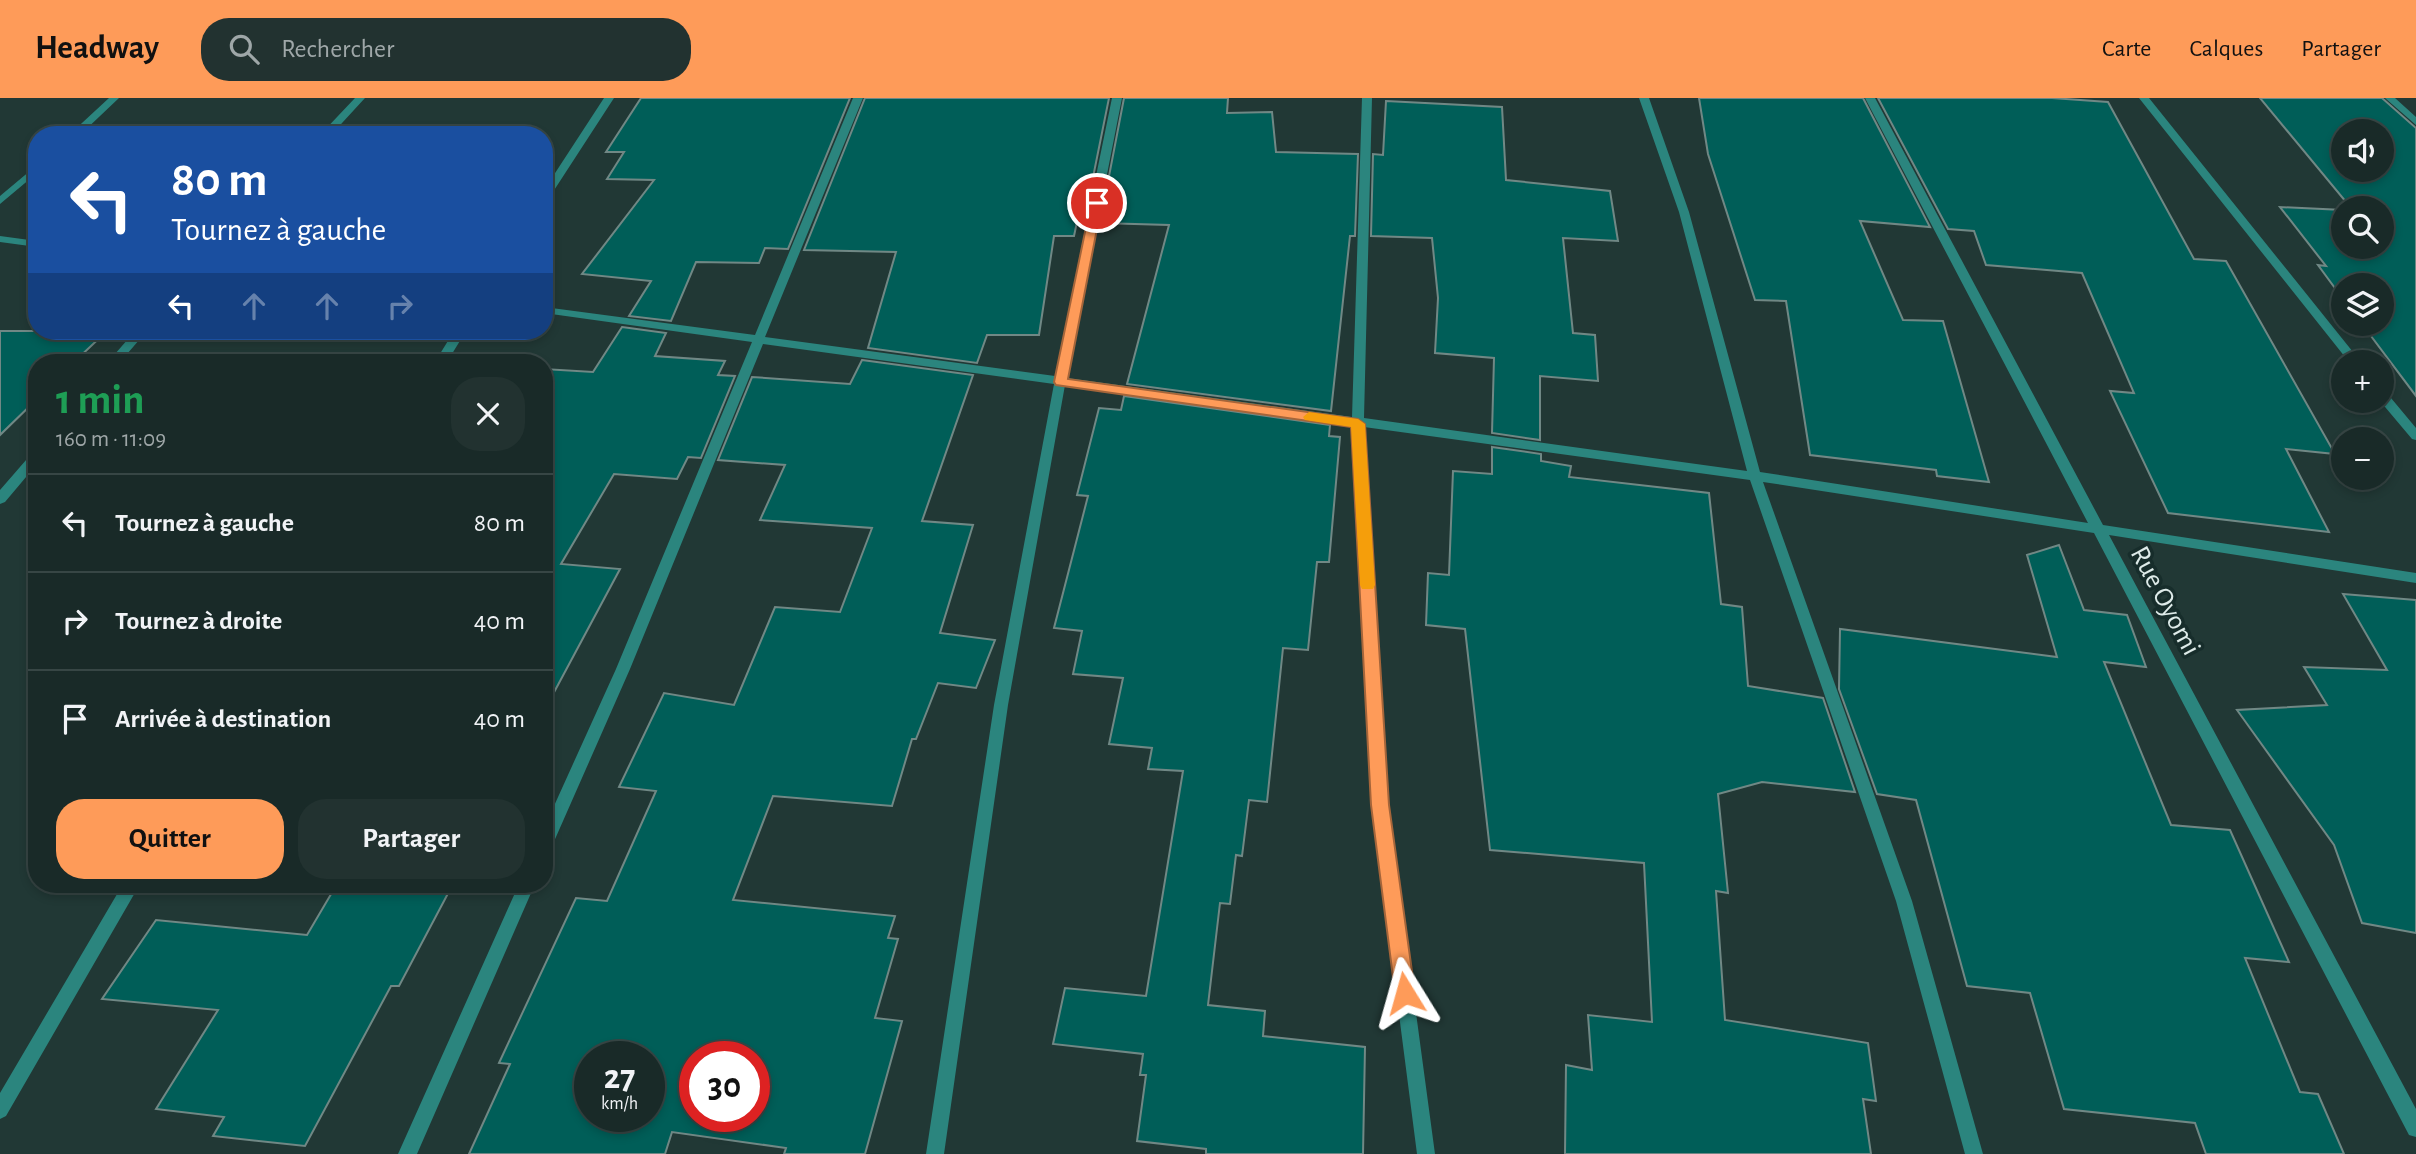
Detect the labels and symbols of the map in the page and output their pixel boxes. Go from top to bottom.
pin [1067,173,1127,233]
street label: Rue Oyomi [2125,542,2205,660]
position arrow [1368,956,1442,1030]
speed limit sign: 30 [679,1041,770,1132]

